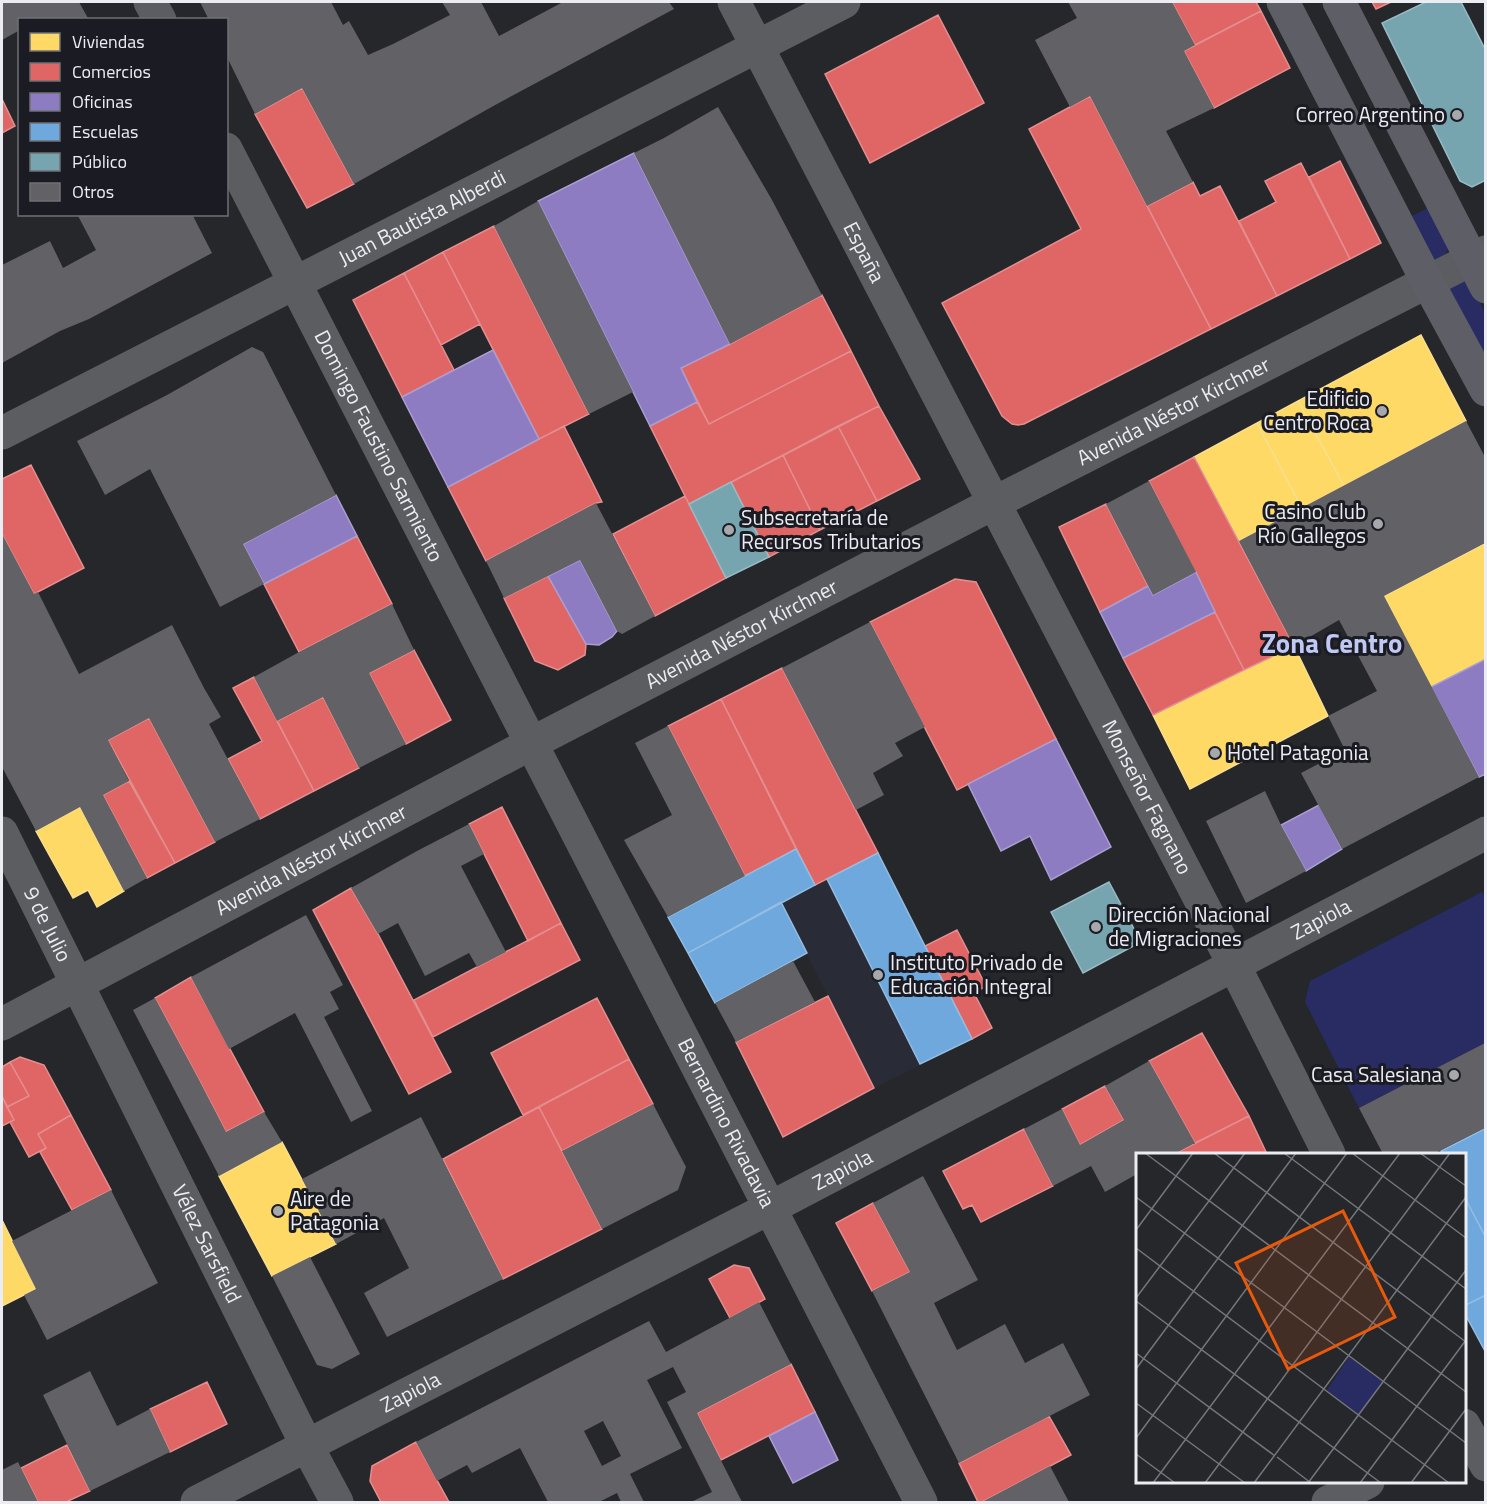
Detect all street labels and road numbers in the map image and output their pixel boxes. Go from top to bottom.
street label: Juan Bautista Alberdi [332,161,511,273]
street label: España [836,216,894,288]
street label: Domingo Faustino Sarmiento [307,324,452,567]
street label: Avenida Néstor Kirchner [1071,348,1275,473]
street label: Avenida Néstor Kirchner [639,570,843,697]
street label: Monseñor Fagnano [1094,714,1201,880]
street label: Avenida Néstor Kirchner [209,795,412,923]
street label: 9 de Julio [16,881,81,967]
street label: Zapiola [1285,889,1357,948]
street label: Bernardino Rivadavia [670,1032,784,1214]
street label: Zapiola [806,1140,878,1198]
street label: Vélez Sarsfield [164,1179,250,1308]
street label: Zapiola [374,1362,446,1420]

